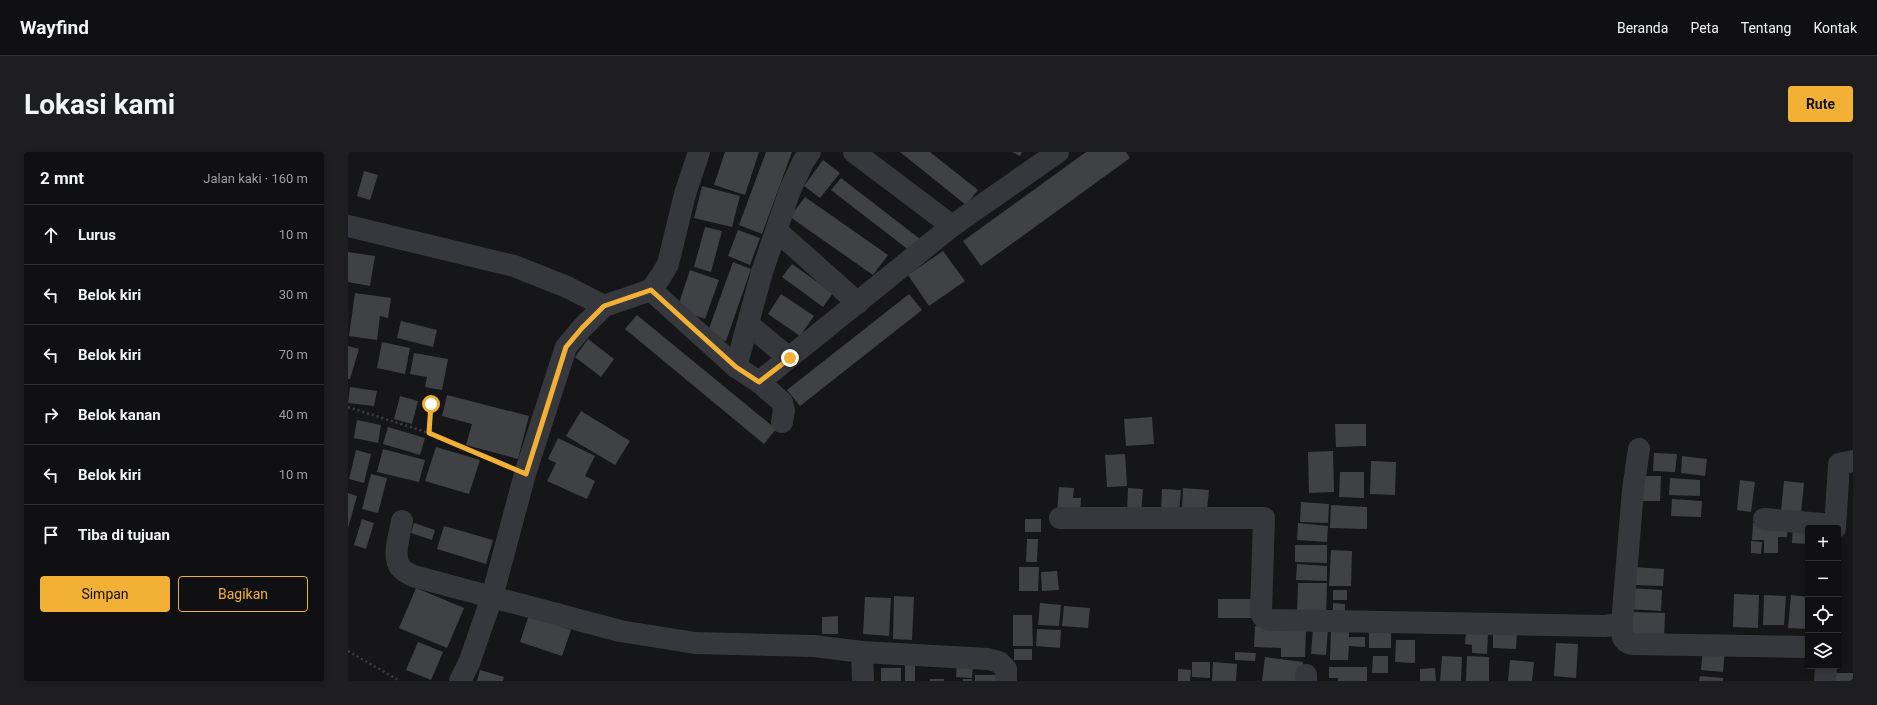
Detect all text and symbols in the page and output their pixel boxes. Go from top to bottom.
text: Wayfind [20,16,89,39]
text: Beranda [1617,20,1668,36]
text: Peta [1690,20,1719,36]
text: Tentang [1741,20,1791,36]
text: Kontak [1813,20,1857,36]
button: Rute [1788,86,1853,122]
text: Lokasi kami [24,88,175,121]
text: 2 mnt [40,168,84,188]
text: Jalan kaki · 160 m [203,171,308,186]
icon: ahead [40,224,62,246]
text: Lurus [78,226,116,244]
text: 10 m [279,227,308,242]
icon: left [40,284,62,306]
text: Belok kiri [78,286,141,304]
text: 30 m [279,287,308,302]
icon: left [40,344,62,366]
text: Belok kiri [78,346,141,364]
text: 70 m [279,347,308,362]
route end [781,349,799,367]
route start [422,395,440,413]
icon: right [40,404,62,426]
text: Belok kanan [78,406,161,424]
text: 40 m [279,407,308,422]
icon: left [40,464,62,486]
text: Belok kiri [78,466,141,484]
text: 10 m [279,467,308,482]
icon: arrive [40,524,62,546]
map controls [1805,525,1841,669]
button: + [1805,525,1841,561]
text: Tiba di tujuan [78,526,170,544]
button: − [1805,561,1841,597]
button: Simpan [40,576,170,612]
button: Bagikan [178,576,308,612]
button: locate [1805,597,1841,633]
button: layers [1805,633,1841,669]

